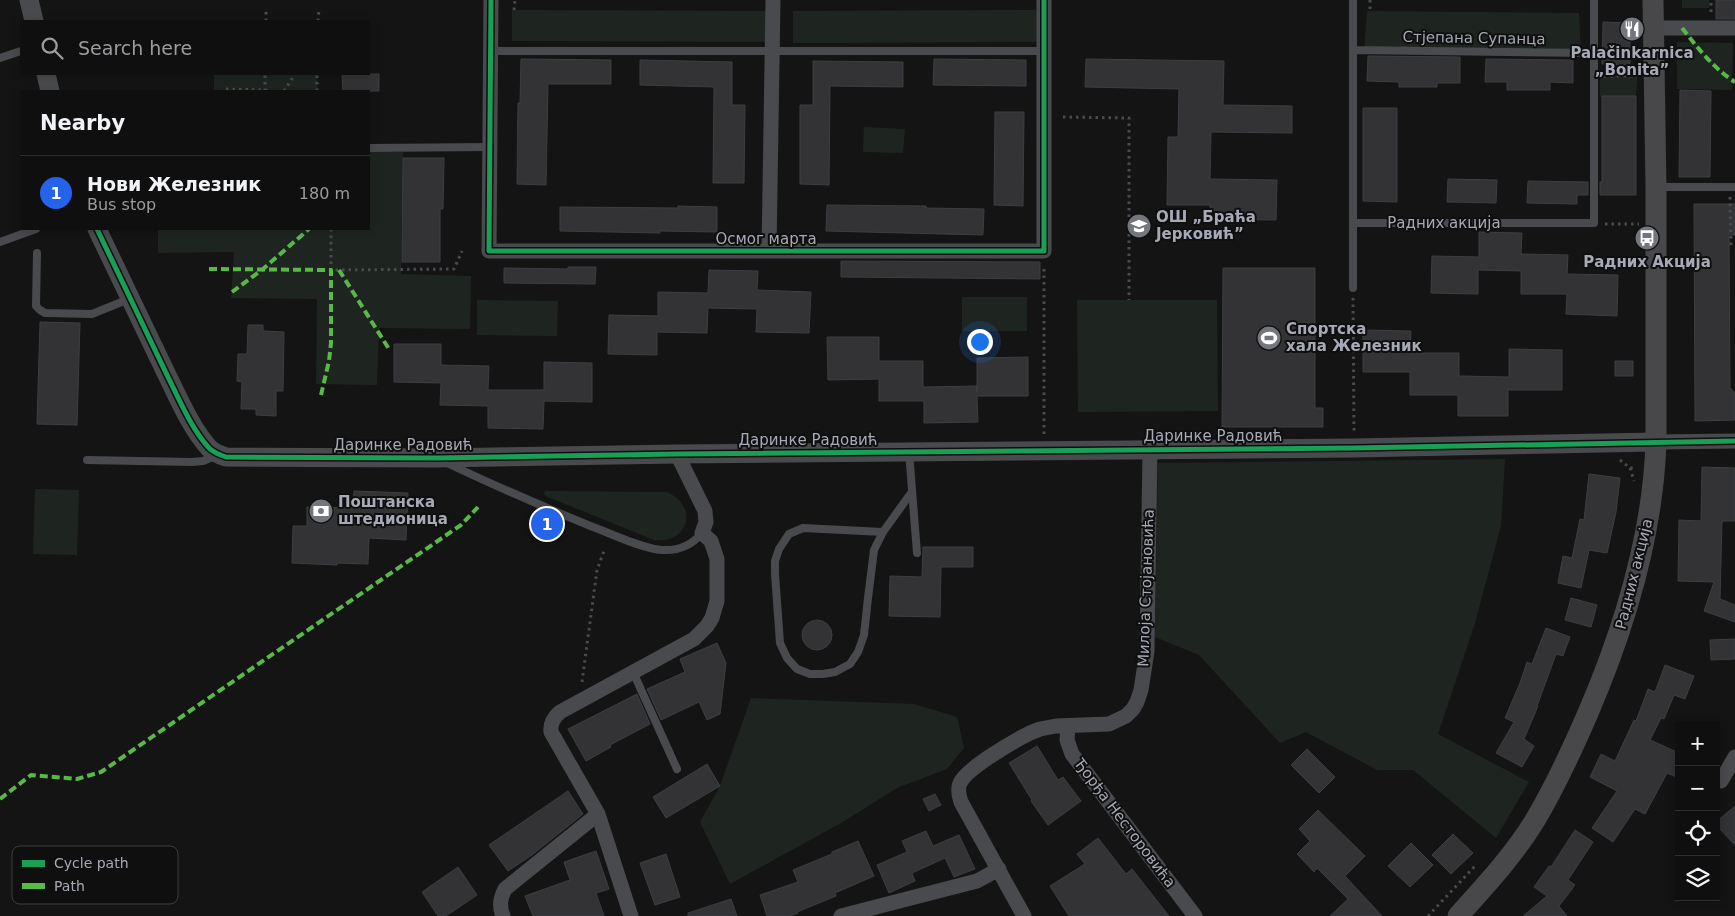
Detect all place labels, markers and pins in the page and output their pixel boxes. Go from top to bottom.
restaurant icon: Palačinkarnica „Bonita” [1619,16,1645,42]
place label: Palačinkarnica „Bonita” [1570,44,1694,79]
place label: ОШ „Браћа Јерковић” [1155,208,1256,243]
school or university icon: ОШ „Браћа Јерковић” [1126,213,1152,239]
bus stop icon: Радних Акција [1634,225,1660,251]
place label: Радних Акција [1583,253,1711,271]
place label: Спортска хала Железник [1286,320,1422,355]
sports icon: Спортска хала Железник [1256,325,1282,351]
place label: Поштанска штедионица [338,493,448,528]
bank icon: Поштанска штедионица [308,498,334,524]
pin: 1 [531,505,563,543]

